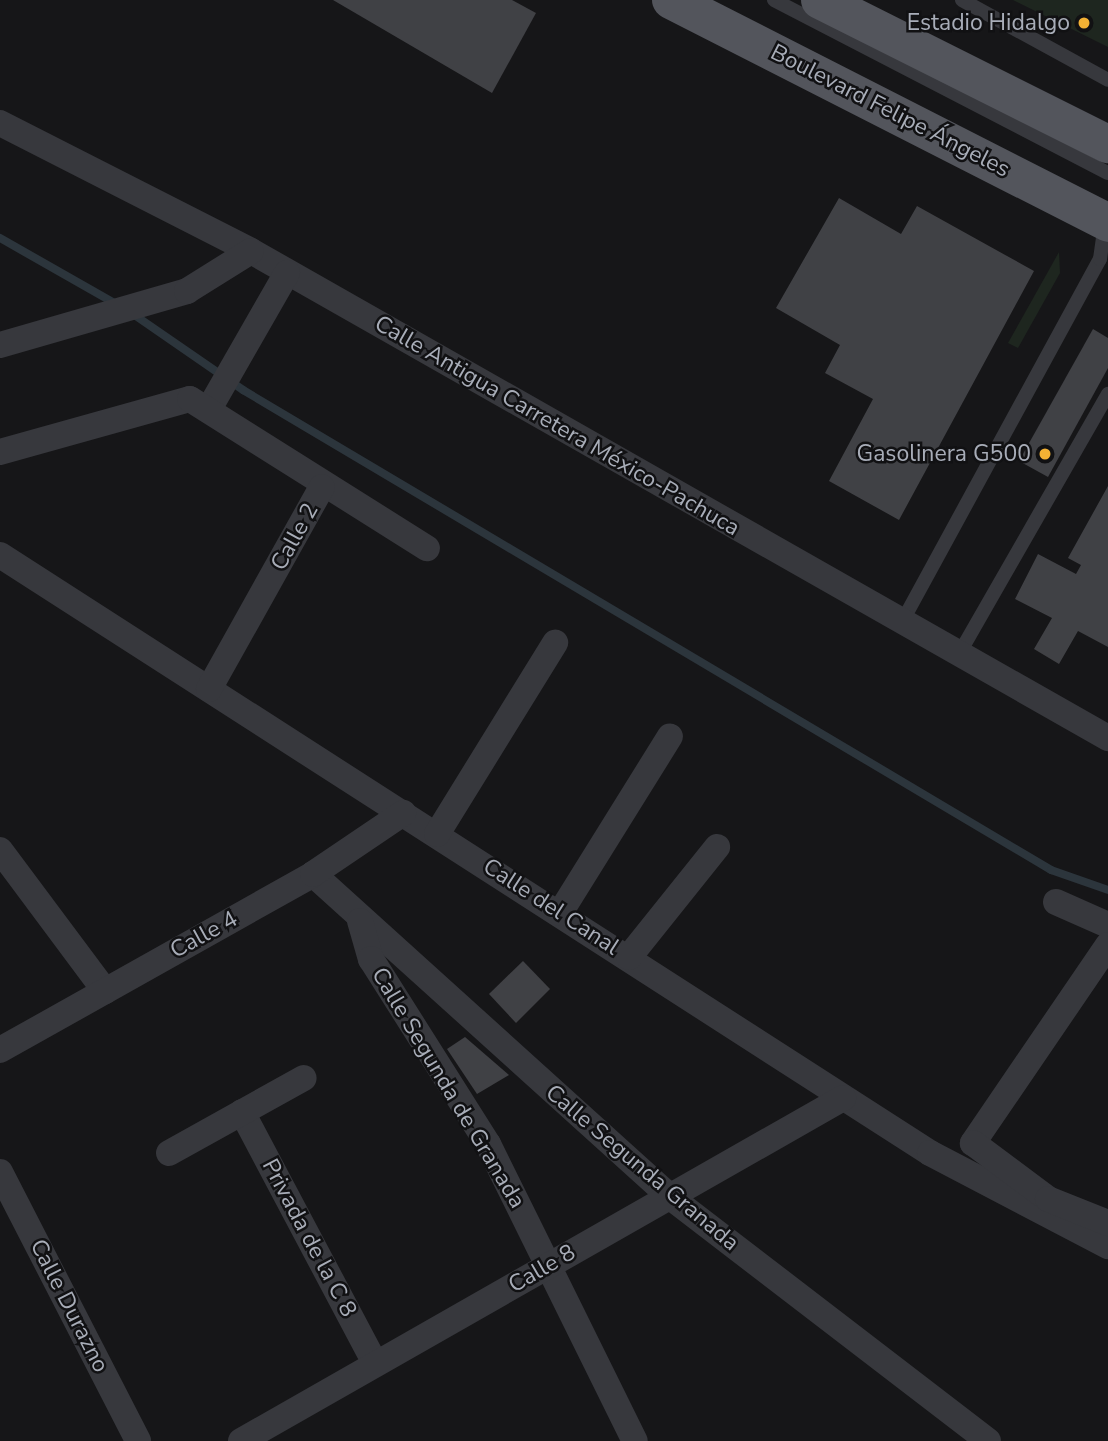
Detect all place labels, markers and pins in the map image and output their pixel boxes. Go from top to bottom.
place label: Estadio Hidalgo [907,9,1070,37]
marker: Estadio Hidalgo [1076,15,1092,31]
place label: Gasolinera G500 [856,440,1031,468]
marker: Gasolinera G500 [1037,446,1053,462]

